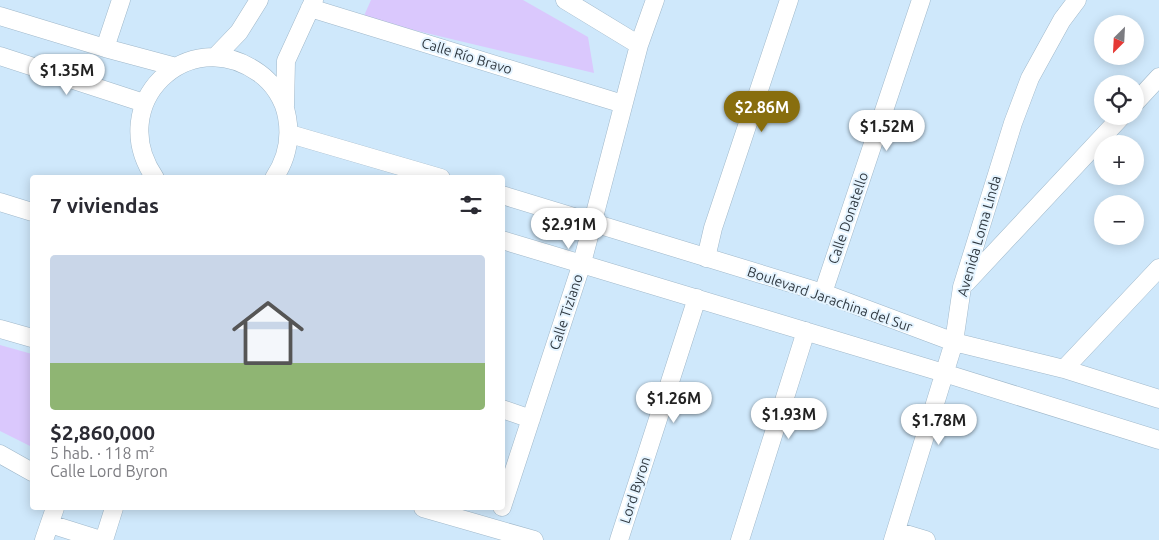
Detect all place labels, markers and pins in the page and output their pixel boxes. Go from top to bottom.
pin: $1.35M [26,54,108,96]
pin: $2.86M [721,90,803,133]
pin: $1.52M [846,110,928,152]
pin: $2.91M [528,208,610,250]
pin: $1.26M [633,382,715,424]
pin: $1.93M [748,398,830,440]
pin: $1.78M [898,404,980,446]

